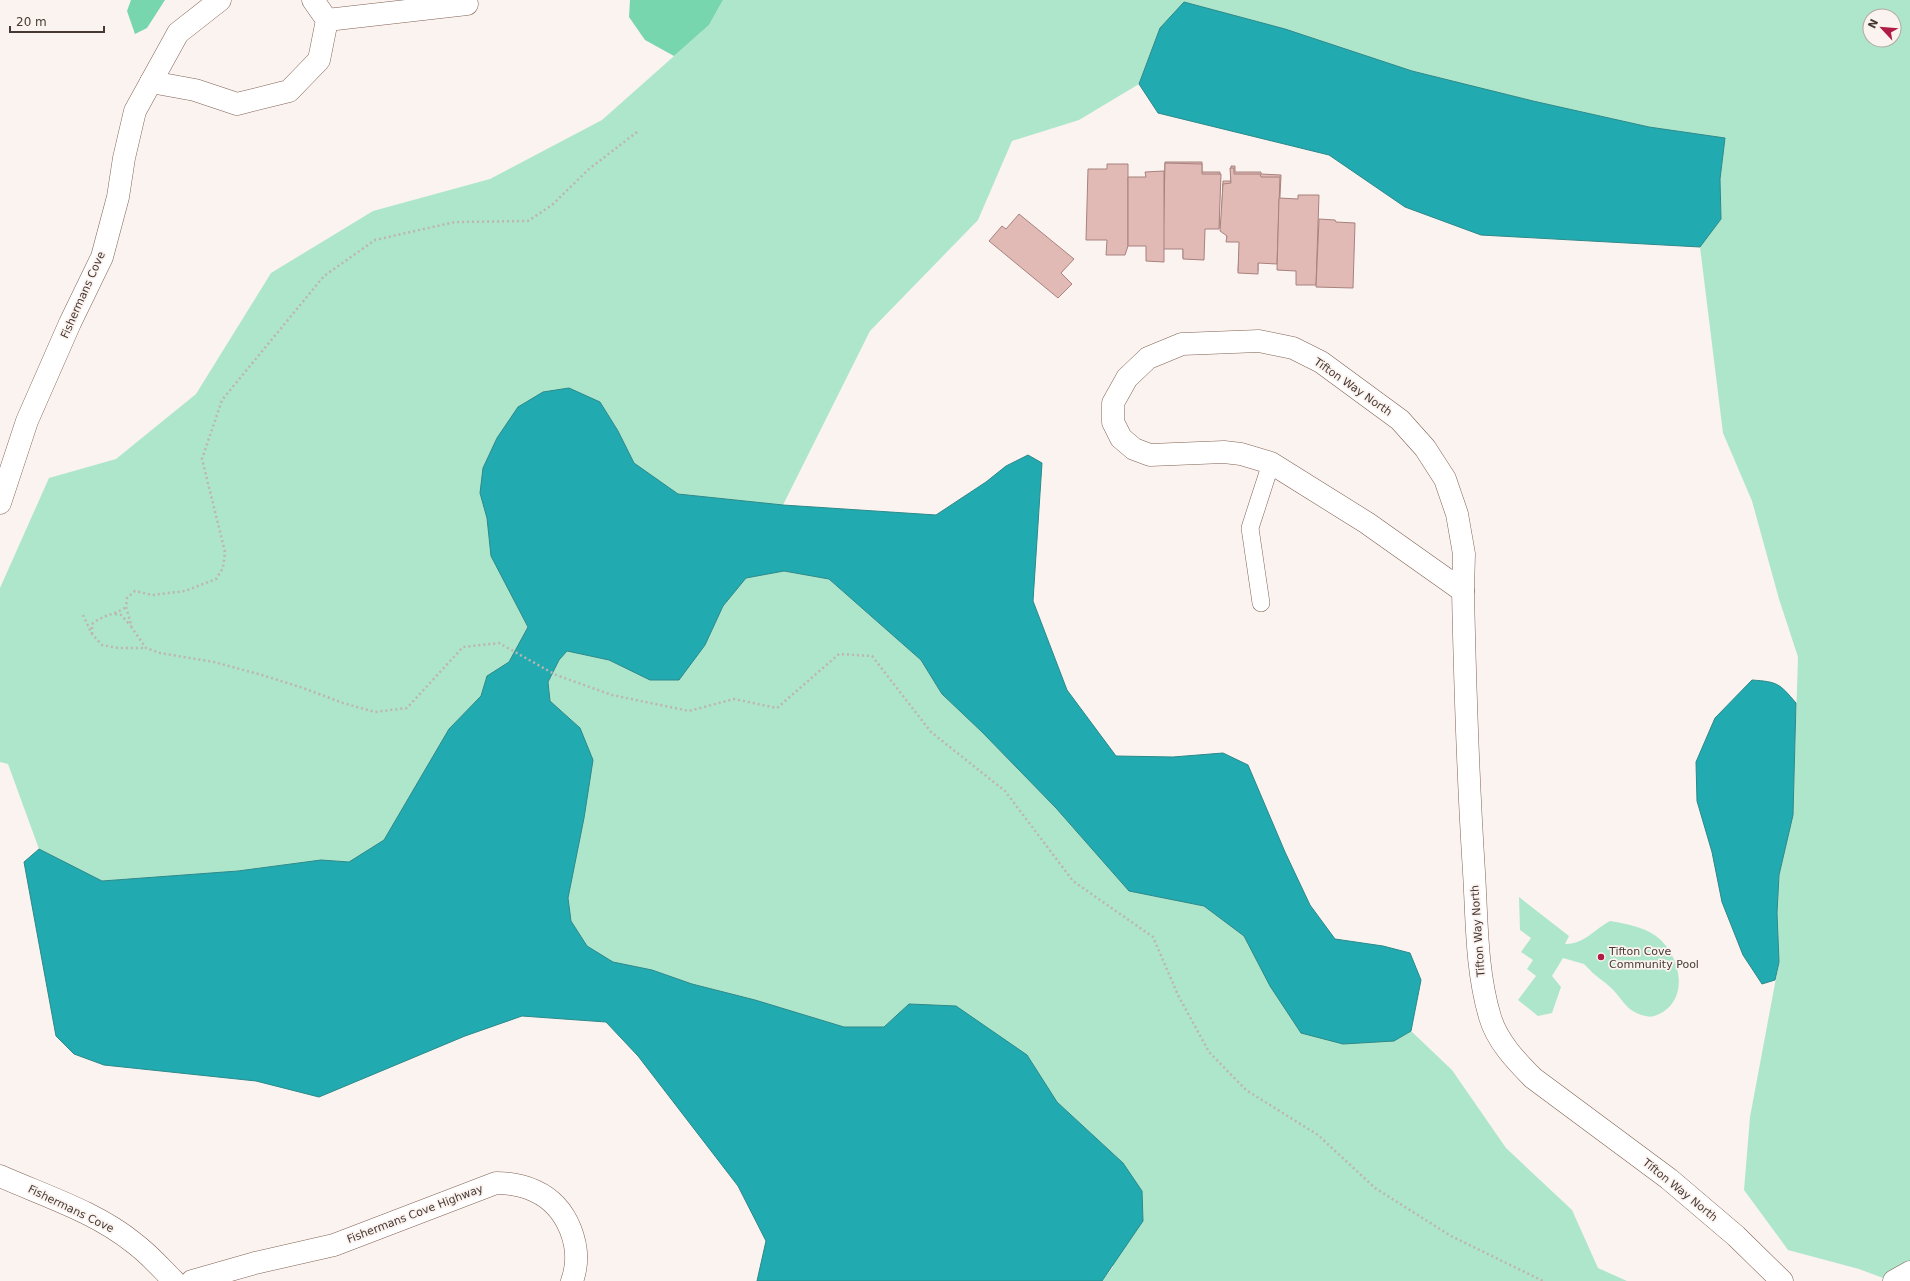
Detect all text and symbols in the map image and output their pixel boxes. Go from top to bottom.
scale bar [10,8,104,34]
north arrow [1862,8,1902,48]
text: 20 m [16,15,47,29]
text: N [1866,17,1881,31]
street label: Fishermans Cove [58,249,108,340]
street label: Tifton Way North [1311,355,1395,419]
street label: Tifton Way North [1468,884,1488,979]
place label: Tifton Cove Community Pool [1608,945,1699,971]
marker: Tifton Cove Community Pool [1596,952,1606,962]
street label: Tifton Way North [1639,1155,1720,1224]
street label: Fishermans Cove Highway [345,1182,485,1246]
street label: Fishermans Cove [26,1183,116,1235]

